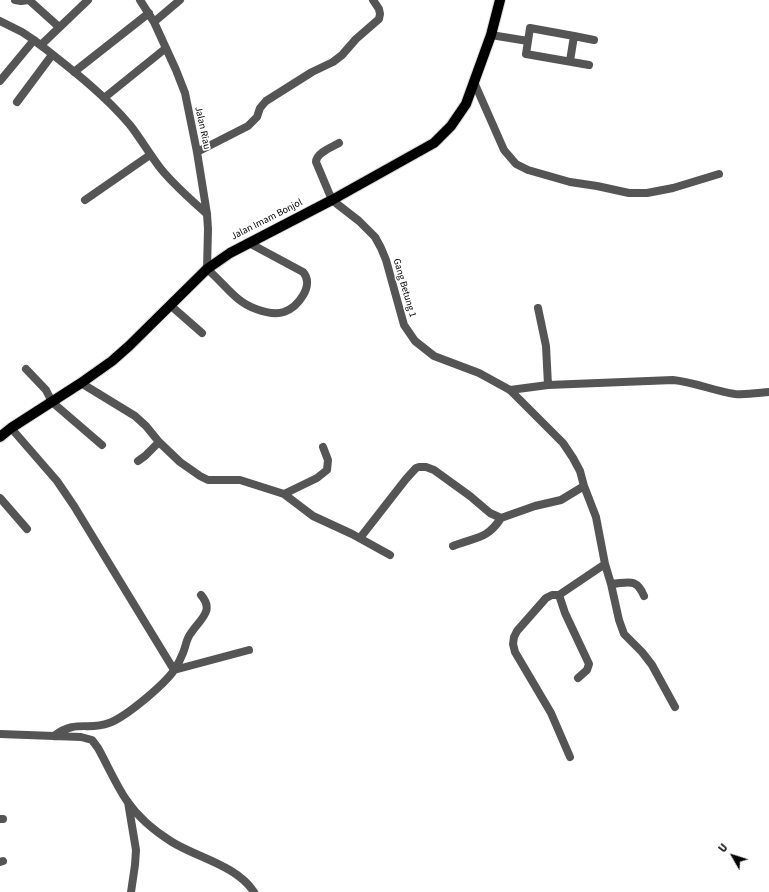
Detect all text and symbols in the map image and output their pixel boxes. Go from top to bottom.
street label: Jalan Riau [192,105,212,151]
street label: Jalan Imam Bonjol [229,197,305,243]
street label: Gang Betung 1 [390,257,418,319]
north arrow [713,836,753,876]
text: U [715,841,731,856]

